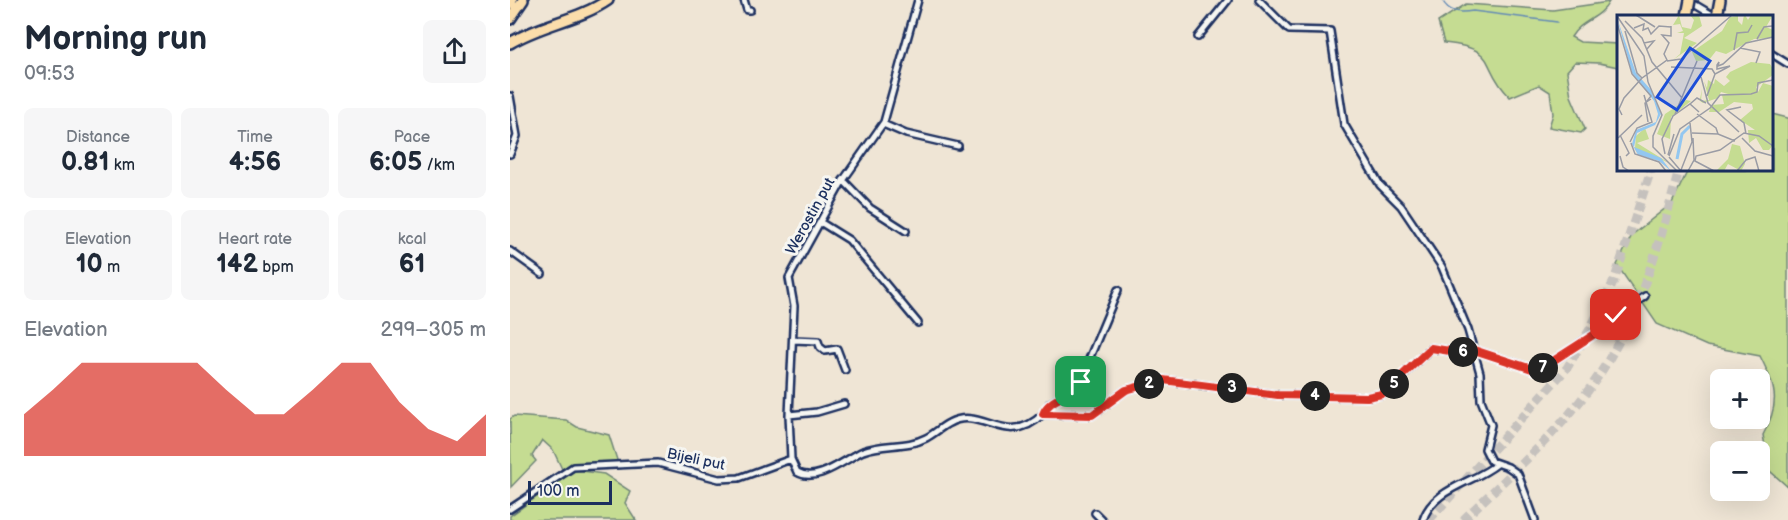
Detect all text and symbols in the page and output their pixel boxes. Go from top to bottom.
inset map [1617,15,1773,171]
text: Morning run [24,19,207,59]
button: share [423,20,486,83]
text: 09:53 [24,62,75,86]
text: Distance [66,128,130,147]
text: Time [237,128,273,147]
text: Pace [394,128,430,147]
text: 0.81 [61,147,110,178]
text: 4:56 [229,147,281,178]
text: 6:05 [369,147,422,178]
text: km [110,156,135,175]
text: /km [422,156,455,175]
street label: Werostin put [782,174,840,258]
text: Elevation [65,230,131,249]
text: Heart rate [218,230,292,249]
text: kcal [398,230,426,249]
text: 10 [76,249,103,280]
text: 142 [216,249,258,280]
text: 61 [399,249,425,280]
text: m [103,258,120,277]
text: bpm [258,258,294,277]
pin [1590,289,1641,340]
icon: check [1599,298,1632,331]
text: Elevation [24,318,107,342]
text: 299–305 m [380,318,486,342]
pin: 6 [1448,337,1478,367]
text: 6 [1458,342,1468,361]
pin: 7 [1528,353,1558,383]
pin [1055,356,1106,407]
text: 7 [1539,358,1547,377]
icon: arrive [1064,365,1097,398]
pin: 2 [1134,369,1164,399]
pin: 5 [1379,369,1409,399]
map controls [1710,369,1770,501]
button: + [1710,369,1770,429]
pin: 3 [1217,373,1247,403]
text: 2 [1144,374,1154,393]
text: 5 [1389,374,1399,393]
text: 3 [1227,378,1237,397]
pin: 4 [1300,381,1330,411]
text: 4 [1310,386,1320,405]
button: − [1710,441,1770,501]
street label: Bijeli put [665,444,727,475]
scale bar [528,478,612,506]
text: 100 m [537,482,580,501]

